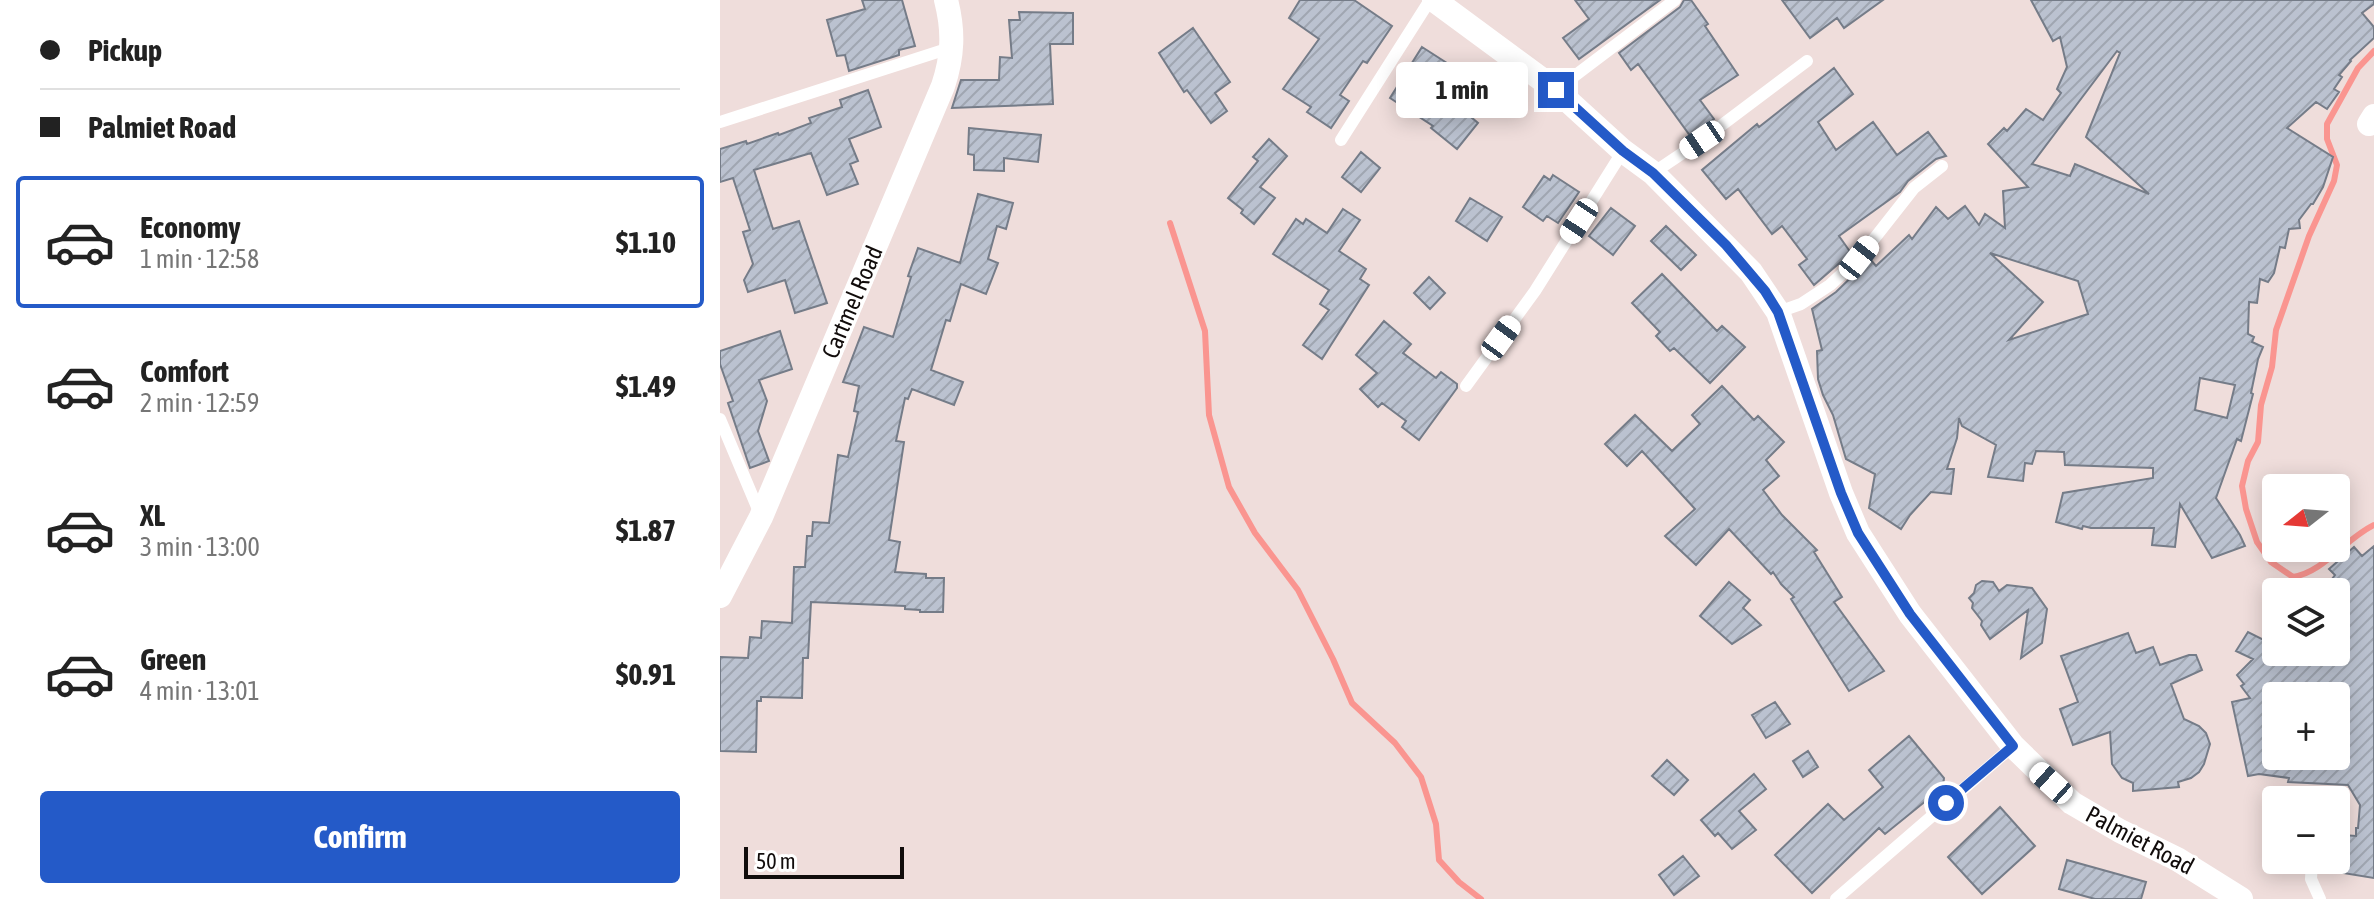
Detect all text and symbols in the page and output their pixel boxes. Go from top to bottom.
text: Pickup [88,33,162,67]
callout: 1 min [1396,62,1528,118]
route end [1538,72,1574,108]
text: 1 min [1435,75,1489,105]
text: Palmiet Road [88,110,236,144]
car [1675,117,1729,163]
car [1556,194,1602,248]
icon: car [44,206,116,278]
text: Economy [140,210,241,244]
text: $1.10 [616,225,676,259]
car [1835,232,1883,284]
street label: Cartmel Road [816,242,888,362]
text: 1 min · 12:58 [140,244,259,274]
car [1477,312,1525,364]
icon: car [44,350,116,422]
text: Comfort [140,354,229,388]
text: $1.49 [616,369,676,403]
text: 2 min · 12:59 [140,388,259,418]
north arrow [2262,474,2350,562]
map controls [2262,474,2350,874]
icon: car [44,494,116,566]
text: XL [140,498,165,532]
text: $1.87 [616,513,676,547]
text: 3 min · 13:00 [140,532,260,562]
button: layers [2262,578,2350,666]
icon: car [44,638,116,710]
text: Green [140,642,206,676]
text: $0.91 [616,657,676,691]
text: 4 min · 13:01 [140,676,260,706]
button: + [2262,682,2350,770]
car [2025,758,2077,808]
route start [1928,785,1964,821]
button: − [2262,786,2350,874]
button: Confirm [40,791,680,883]
street label: Palmiet Road [2081,800,2199,880]
scale bar [744,843,904,879]
text: 50 m [756,848,796,874]

